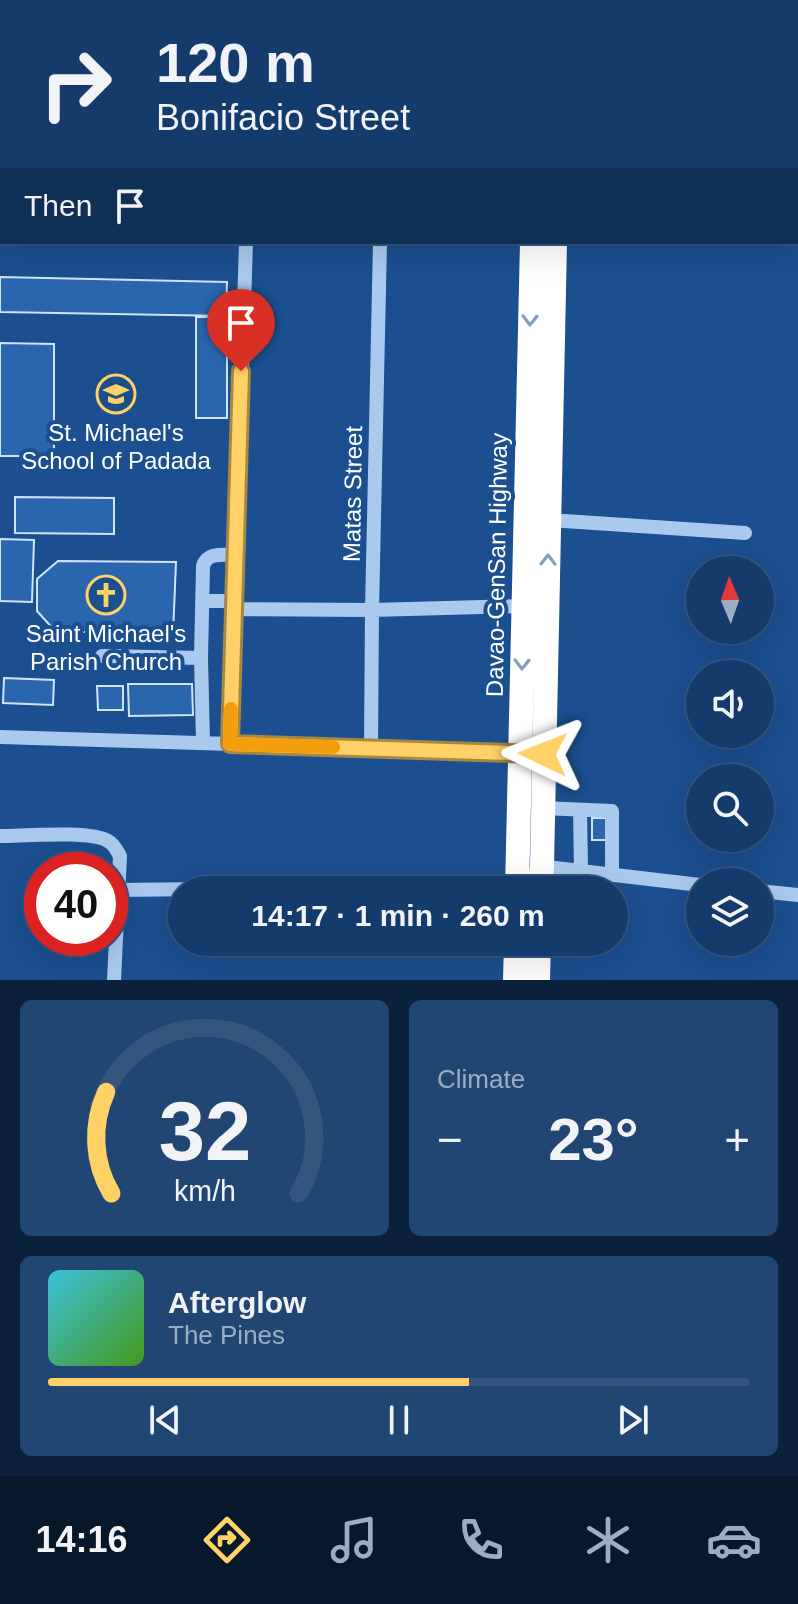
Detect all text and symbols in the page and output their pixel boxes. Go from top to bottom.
text: 120 m [156,31,315,94]
icon: right [24,32,128,136]
text: Bonifacio Street [156,97,410,138]
icon: arrive [108,184,152,228]
text: Then [24,189,92,222]
pin [207,289,275,371]
icon: arrive [219,301,263,345]
one-way arrow [522,314,539,327]
school or university icon: St. Michael's School of Padada [95,373,137,415]
place label: St. Michael's School of Padada [21,419,211,474]
street label: Matas Street [338,425,367,562]
street label: Davao-GenSan Highway [481,433,512,697]
one-way arrow [539,553,556,566]
north arrow [686,556,774,644]
map controls [686,556,774,956]
church icon: Saint Michael's Parish Church [85,574,127,616]
place label: Saint Michael's Parish Church [26,620,186,675]
one-way arrow [514,658,531,671]
button: sound [686,660,774,748]
position arrow [501,712,585,796]
button: search [686,764,774,852]
speed limit sign: 40 [24,852,128,956]
button: layers [686,868,774,956]
text: 14:17 · 1 min · 260 m [251,899,545,932]
text: Climate [437,1064,525,1094]
text: 32 [158,1085,251,1178]
text: 23° [548,1106,639,1173]
text: − [437,1115,463,1164]
text: + [724,1115,750,1164]
text: km/h [174,1175,235,1207]
text: Afterglow [168,1286,306,1319]
text: The Pines [168,1320,285,1350]
icon: previous [143,1398,187,1442]
icon: pause [377,1398,421,1442]
icon: next [611,1398,655,1442]
icon: directions [199,1512,255,1568]
icon: music [326,1512,382,1568]
icon: phone [453,1512,509,1568]
icon: climate [580,1512,636,1568]
icon: car [706,1512,762,1568]
text: 14:16 [35,1519,128,1560]

